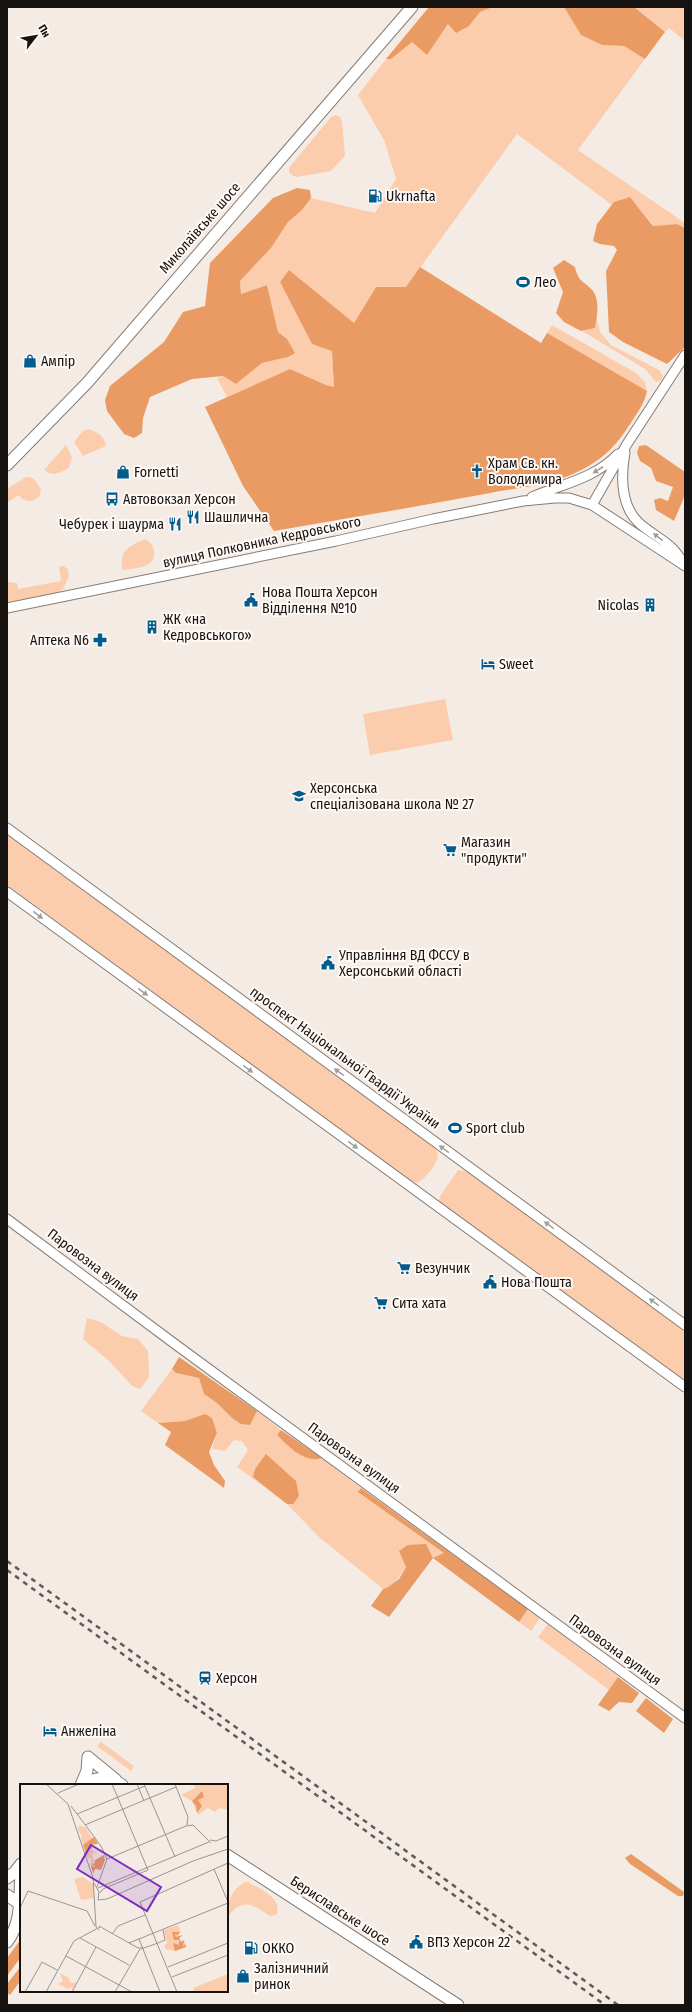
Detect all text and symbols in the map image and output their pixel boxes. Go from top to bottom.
north arrow [16,16,56,56]
text: Пн [35,22,53,40]
street label: Миколаївське шосе [156,179,244,277]
fuel station icon: Ukrnafta [367,188,383,204]
place label: Ukrnafta [386,188,436,205]
sports icon: Лео [515,274,531,290]
place label: Лео [534,274,557,291]
shop icon: Ампір [22,353,38,369]
place label: Ампір [41,353,75,370]
place label: Храм Св. кн. Володимира [488,455,562,488]
church icon: Храм Св. кн. Володимира [469,463,485,479]
shop icon: Fornetti [115,464,131,480]
place label: Fornetti [134,464,179,481]
one-way arrow [593,466,603,474]
bus stop icon: Автовокзал Херсон [104,491,120,507]
place label: Автовокзал Херсон [123,491,236,508]
restaurant icon: Шашлична [185,509,201,525]
place label: Шашлична [204,509,268,526]
street label: вулиця Полковника Кедровського [161,513,363,571]
place label: Чебурек і шаурма [59,516,164,533]
restaurant icon: Чебурек і шаурма [167,516,183,532]
one-way arrow [653,533,664,541]
place label: Нова Пошта Херсон Відділення №10 [262,584,378,617]
public building icon: Нова Пошта Херсон Відділення №10 [243,592,259,608]
place label: Nicolas [598,597,639,614]
building icon: Nicolas [642,597,658,613]
place label: ЖК «на Кедровського» [163,611,252,644]
building icon: ЖК «на Кедровського» [144,619,160,635]
place label: Аптека N6 [30,632,89,649]
pharmacy icon: Аптека N6 [92,632,108,648]
hotel icon: Sweet [480,656,496,672]
place label: Sweet [499,656,534,673]
place label: Херсонська спеціалізована школа № 27 [310,780,474,813]
school or university icon: Херсонська спеціалізована школа № 27 [291,788,307,804]
place label: Магазин "продукти" [461,834,527,867]
supermarket icon: Магазин "продукти" [442,842,458,858]
one-way arrow [33,911,44,919]
place label: Управління ВД ФССУ в Херсонський області [338,947,470,980]
public building icon: Управління ВД ФССУ в Херсонський області [320,955,336,971]
street label: проспект Національної Гвардії України [247,983,443,1133]
one-way arrow [138,988,148,996]
one-way arrow [243,1064,254,1073]
one-way arrow [334,1068,344,1076]
sports icon: Sport club [447,1120,463,1136]
place label: Sport club [466,1120,525,1137]
one-way arrow [348,1141,359,1149]
one-way arrow [439,1145,449,1153]
one-way arrow [544,1221,554,1229]
street label: Паровозна вулиця [44,1225,142,1305]
supermarket icon: Везунчик [396,1260,412,1276]
place label: Везунчик [415,1260,470,1277]
public building icon: Нова Пошта [482,1274,498,1290]
place label: Нова Пошта [501,1274,572,1291]
supermarket icon: Сита хата [373,1295,389,1311]
place label: Сита хата [392,1295,446,1312]
one-way arrow [648,1298,659,1306]
street label: Паровозна вулиця [305,1419,403,1497]
street label: Паровозна вулиця [566,1611,664,1689]
station icon: Херсон [197,1670,213,1686]
place label: Херсон [216,1670,258,1687]
hotel icon: Анжеліна [42,1723,58,1739]
place label: Анжеліна [61,1723,117,1740]
inset map [20,1784,228,1992]
street label: Бериславське шосе [287,1872,393,1950]
public building icon: ВПЗ Херсон 22 [408,1934,424,1950]
place label: ВПЗ Херсон 22 [427,1934,510,1951]
fuel station icon: ОККО [243,1940,259,1956]
place label: ОККО [262,1940,295,1957]
place label: Залізничний ринок [254,1960,329,1993]
shop icon: Залізничний ринок [235,1968,251,1984]

